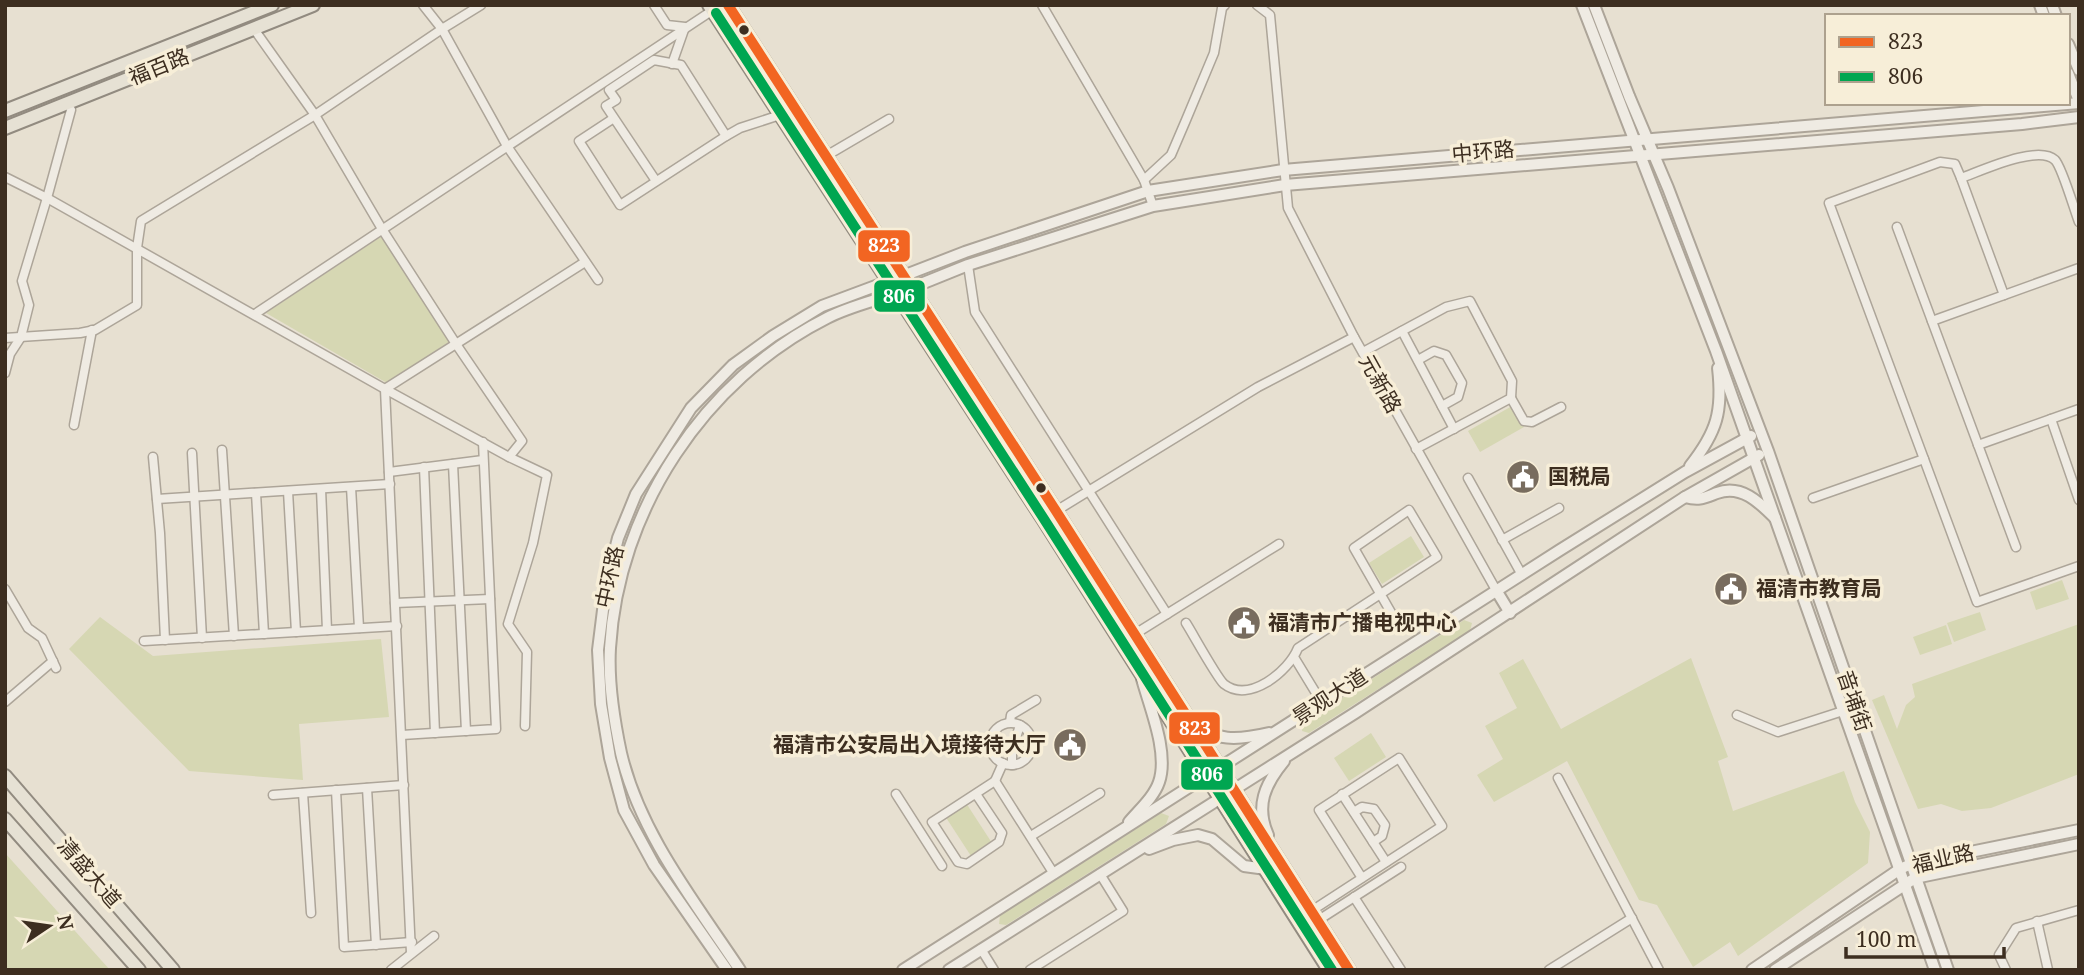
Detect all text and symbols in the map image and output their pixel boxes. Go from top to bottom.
legend [1825,14,2070,105]
unlabelled marker [737,23,751,37]
text: 823 [1888,27,1923,55]
street label: 福百路 [124,41,193,91]
text: 806 [1888,62,1923,90]
street label: 中环路 [1450,134,1516,168]
line badge: 823 [857,229,911,263]
text: 823 [868,232,900,258]
line badge: 806 [873,279,926,313]
text: 806 [883,283,915,309]
street label: 元新路 [1353,349,1408,418]
public building icon: 国税局 [1504,458,1542,496]
place label: 国税局 [1548,462,1611,490]
unlabelled marker [1034,481,1048,495]
street label: 中环路 [589,543,629,611]
public building icon: 福清市教育局 [1712,570,1750,608]
place label: 福清市教育局 [1756,574,1882,602]
public building icon: 福清市广播电视中心 [1225,604,1263,642]
place label: 福清市广播电视中心 [1268,608,1457,636]
street label: 景观大道 [1287,662,1372,731]
street label: 音埔街 [1831,666,1878,735]
line badge: 823 [1168,711,1221,745]
text: 823 [1179,715,1211,741]
public building icon: 福清市公安局出入境接待大厅 [1051,726,1089,764]
place label: 福清市公安局出入境接待大厅 [773,730,1046,758]
line badge: 806 [1180,758,1234,791]
text: 806 [1191,761,1223,787]
street label: 清盛大道 [52,831,128,913]
street label: 福业路 [1909,837,1977,879]
north arrow [14,891,84,961]
text: N [51,912,80,932]
scale bar [1846,916,2004,960]
text: 100 m [1856,925,1917,953]

